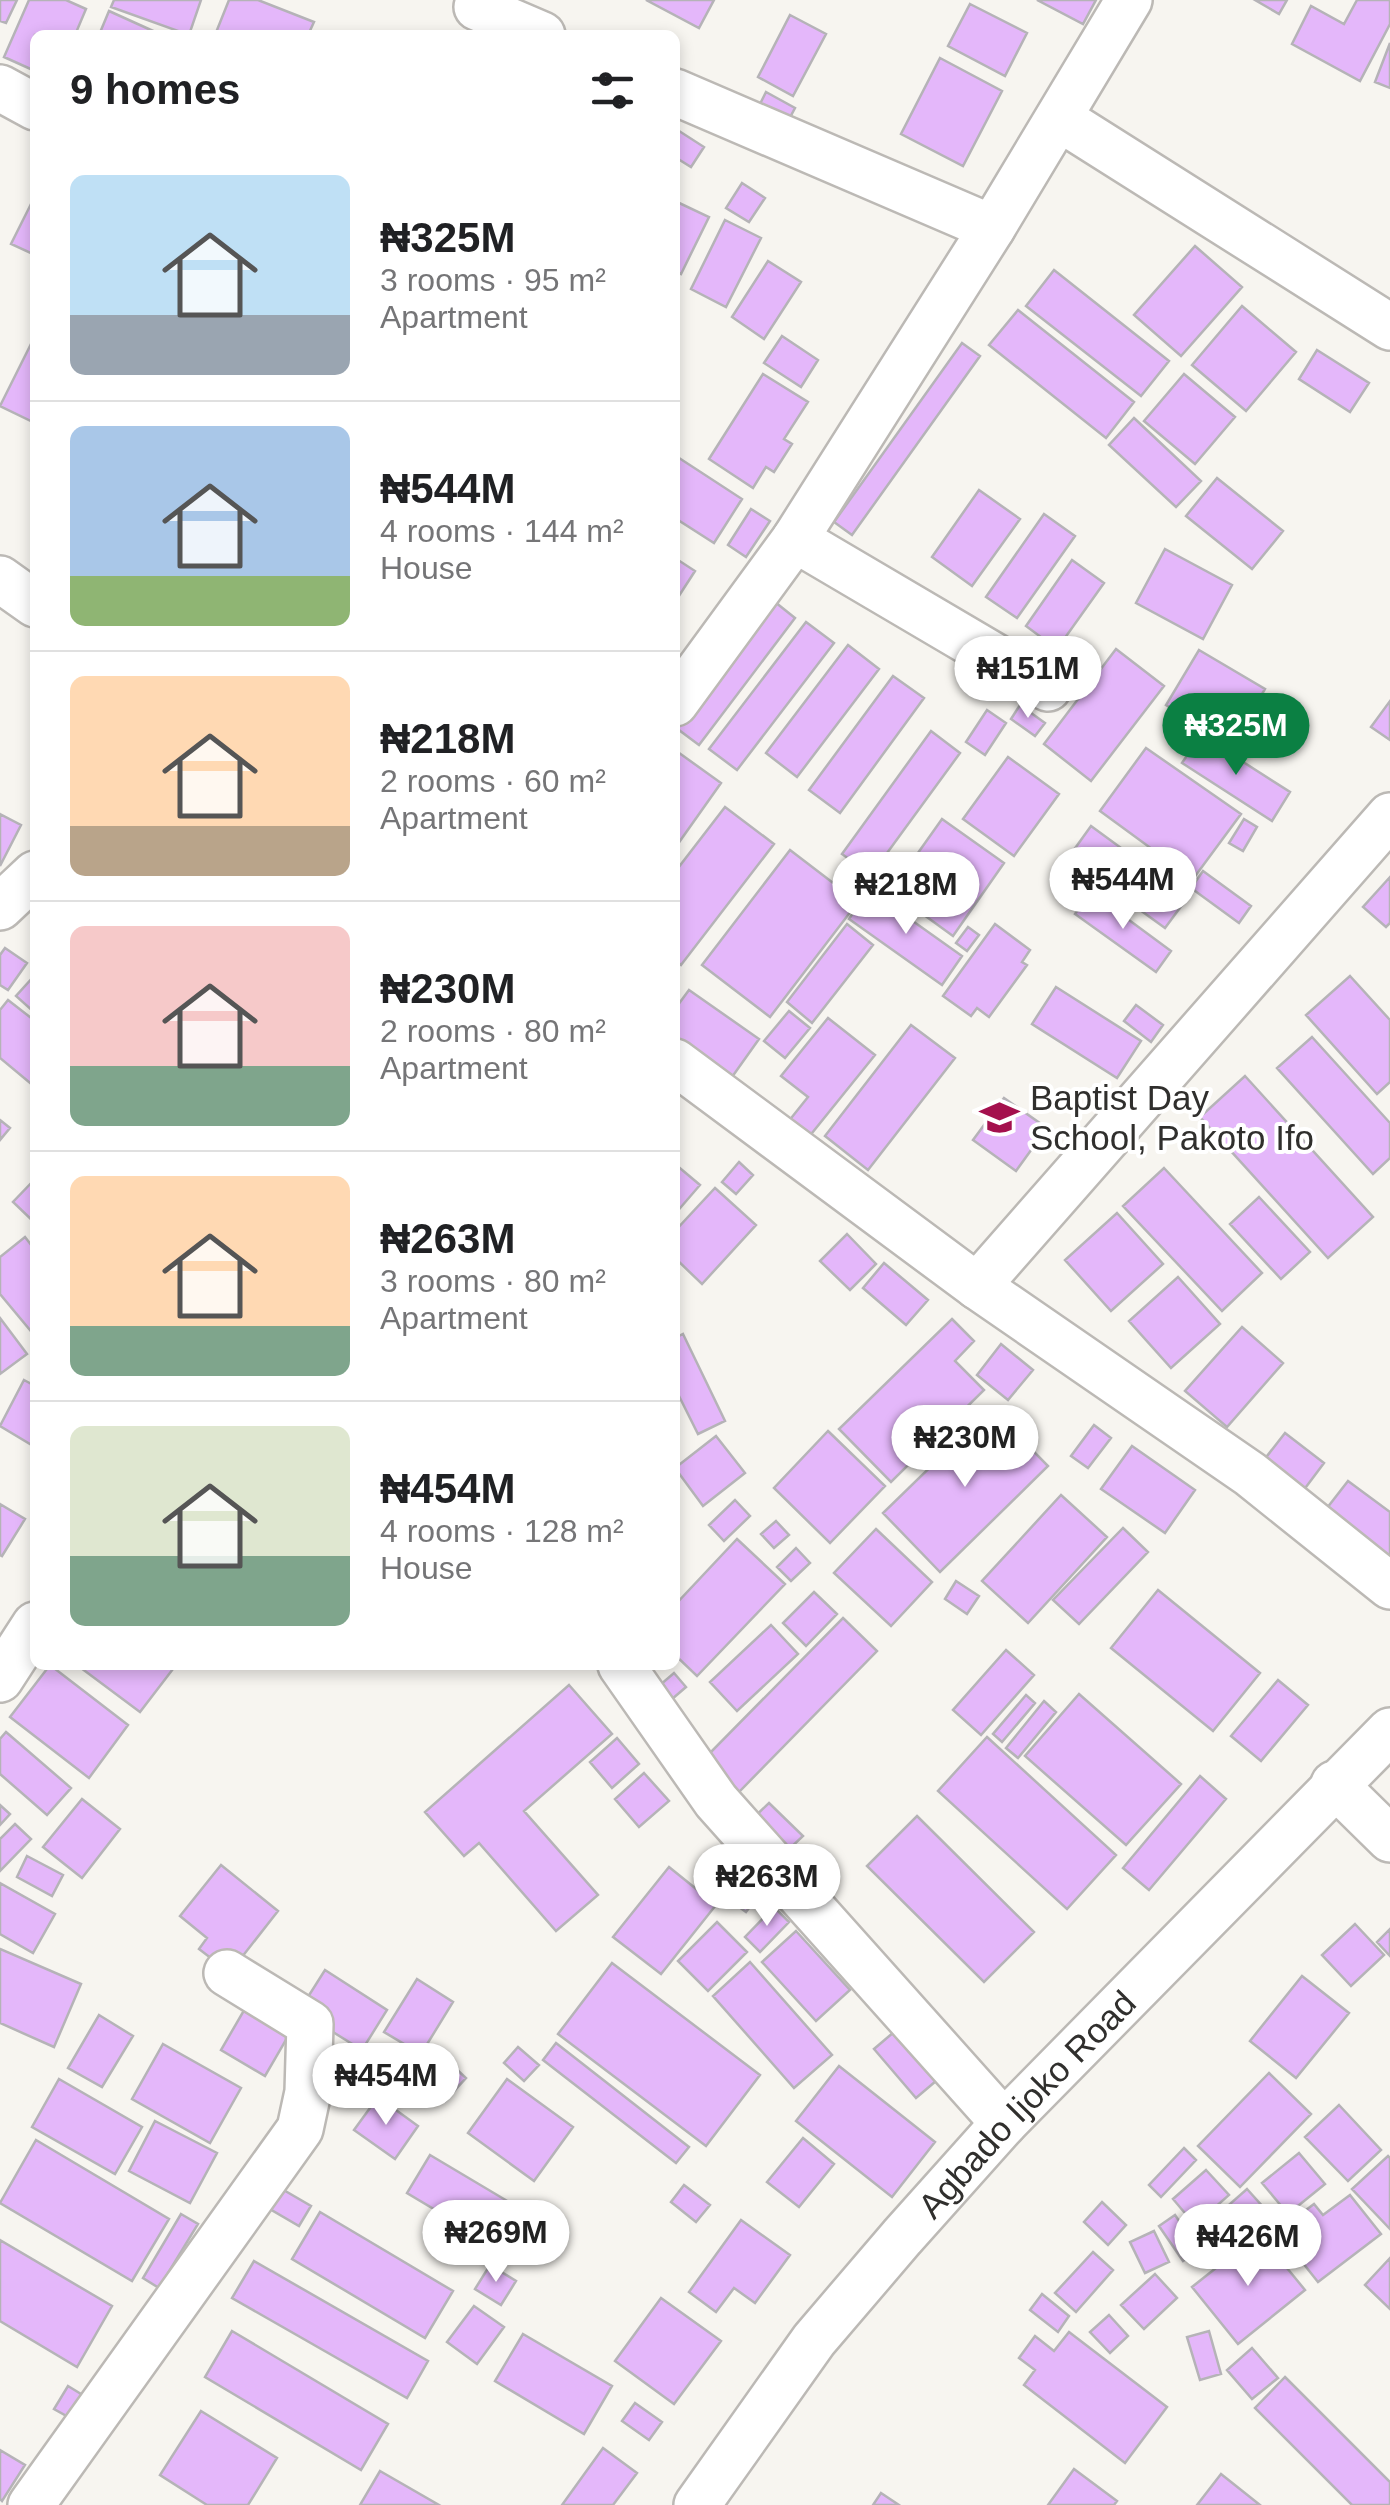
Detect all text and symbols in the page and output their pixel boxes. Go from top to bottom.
icon: filters [585,63,640,118]
text: 9 homes [70,66,240,113]
text: ₦325M [380,214,515,261]
icon: home [150,215,270,335]
text: 3 rooms · 95 m² [380,262,606,298]
text: Apartment [380,299,528,335]
text: ₦544M [380,465,515,512]
icon: home [150,466,270,586]
text: 4 rooms · 144 m² [380,513,624,549]
text: House [380,550,473,586]
pin: ₦151M [958,636,1098,721]
text: ₦151M [976,650,1080,686]
pin: ₦325M [1166,693,1306,778]
text: ₦325M [1184,707,1288,743]
text: ₦218M [380,715,515,762]
icon: home [150,716,270,836]
text: 2 rooms · 60 m² [380,763,606,799]
text: Apartment [380,800,528,836]
pin: ₦544M [1053,847,1193,932]
pin: ₦218M [836,852,976,937]
text: ₦544M [1071,861,1175,897]
text: ₦218M [854,866,958,902]
text: ₦230M [380,965,515,1012]
icon: home [150,966,270,1086]
text: 2 rooms · 80 m² [380,1013,606,1049]
text: Apartment [380,1050,528,1086]
place label: Baptist Day School, Pakoto Ifo [1030,1078,1314,1157]
school or university icon: Baptist Day School, Pakoto Ifo [979,1096,1021,1138]
text: ₦263M [380,1215,515,1262]
icon: home [150,1216,270,1336]
text: 3 rooms · 80 m² [380,1263,606,1299]
text: Apartment [380,1300,528,1336]
pin: ₦230M [895,1405,1035,1490]
text: ₦230M [913,1419,1017,1455]
text: ₦454M [380,1465,515,1512]
icon: home [150,1466,270,1586]
text: 4 rooms · 128 m² [380,1513,624,1549]
text: House [380,1550,473,1586]
pin: ₦263M [697,1844,837,1929]
text: ₦263M [715,1858,819,1894]
street label: Agbado Ijoko Road [910,1982,1143,2225]
pin: ₦454M [316,2043,456,2128]
text: ₦454M [334,2057,438,2093]
pin: ₦269M [426,2200,566,2285]
pin: ₦426M [1178,2204,1318,2289]
text: ₦269M [444,2214,548,2250]
text: ₦426M [1196,2218,1300,2254]

